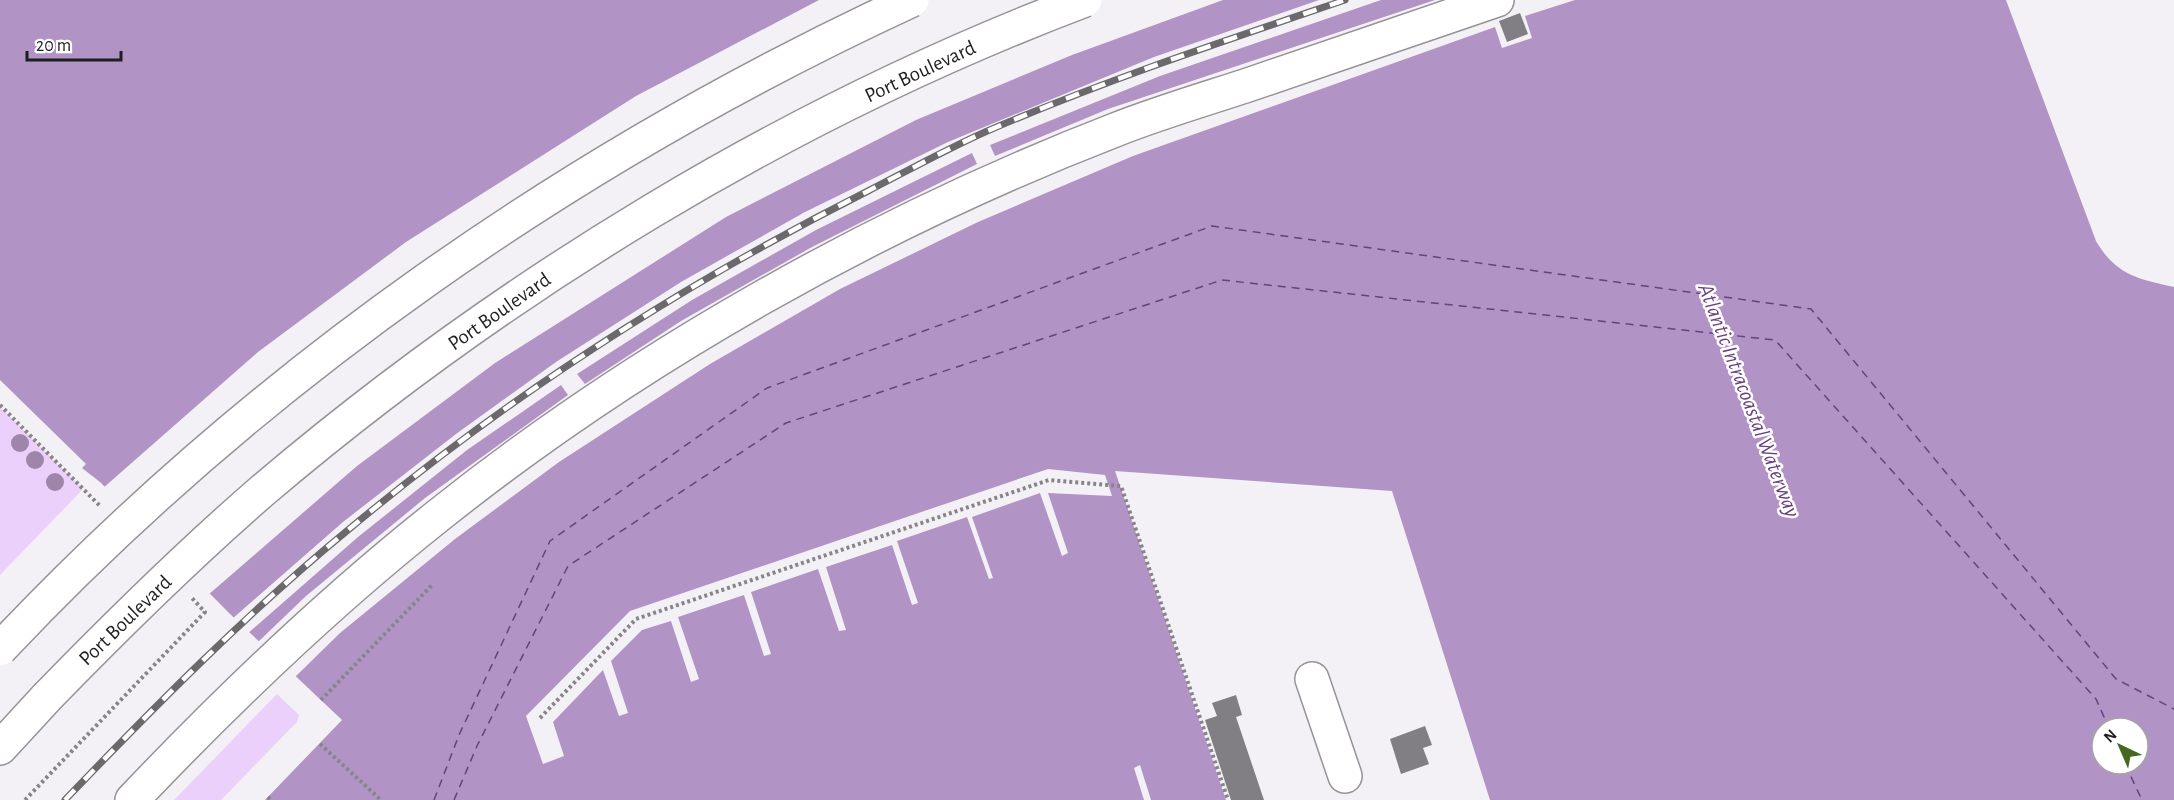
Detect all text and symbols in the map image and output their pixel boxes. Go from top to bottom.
scale bar [27,24,122,62]
text: 20 m [36,37,71,55]
street label: Port Boulevard [862,37,979,106]
street label: Port Boulevard [444,268,554,354]
water label: Atlantic Intracoastal Waterway [1694,280,1804,520]
street label: Port Boulevard [75,571,176,669]
north arrow [2090,716,2150,776]
text: N [2101,726,2120,746]

